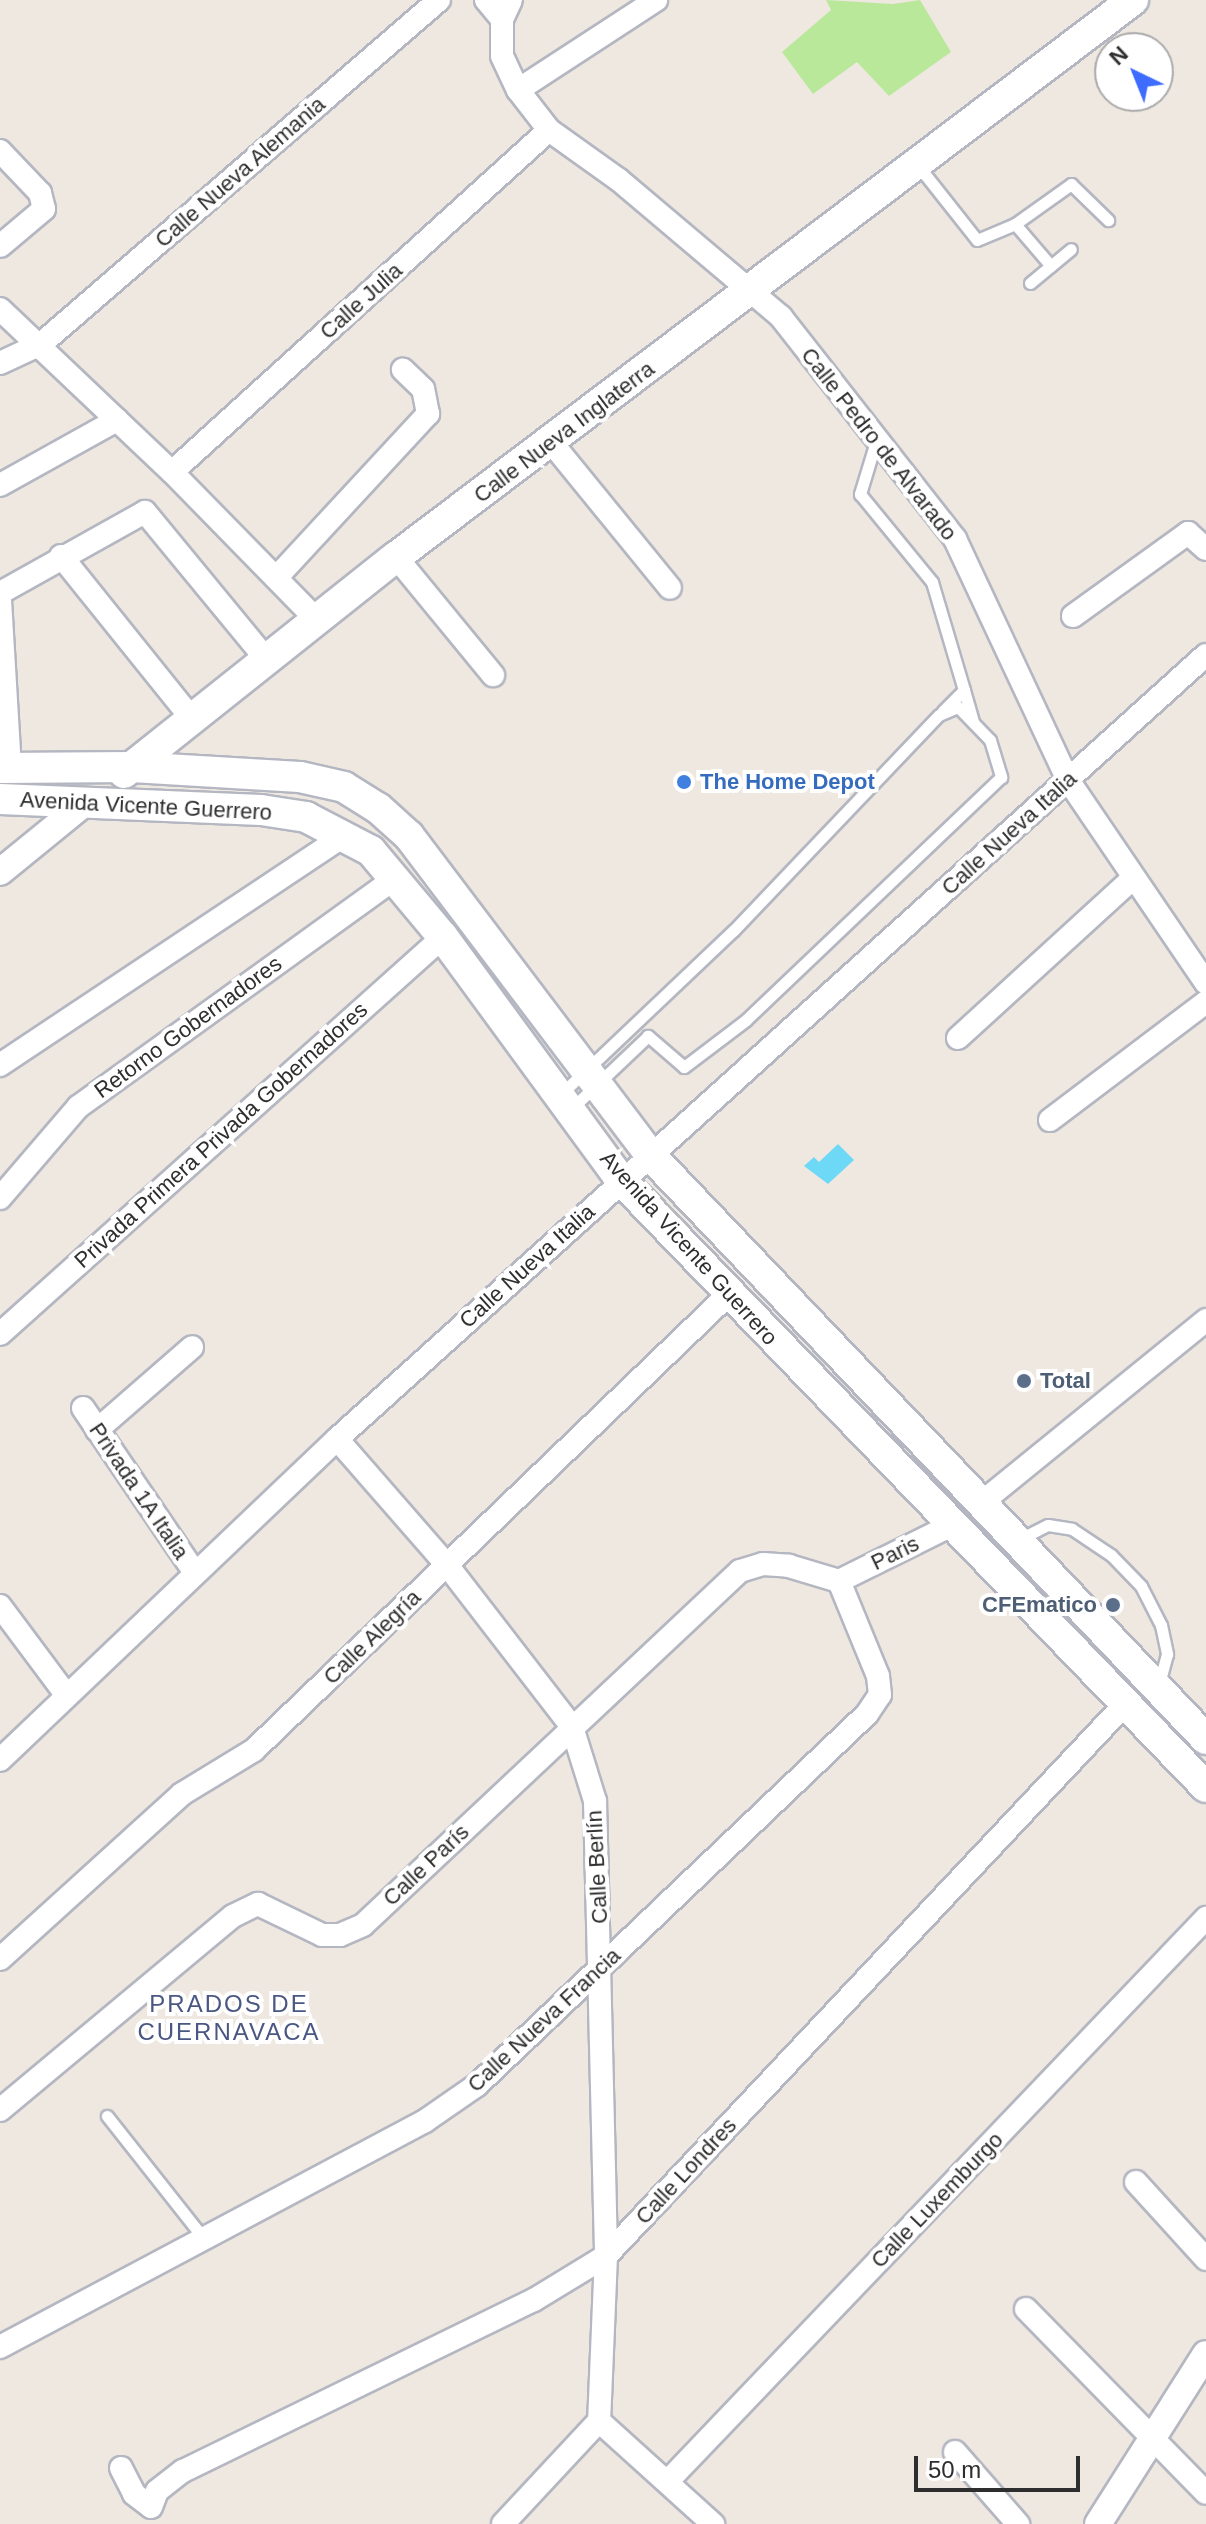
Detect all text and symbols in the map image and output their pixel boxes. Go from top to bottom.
north arrow [1094,32,1174,112]
text: N [1104,41,1133,70]
street label: Calle Nueva Alemania [149,91,331,253]
street label: Calle Julia [314,257,408,345]
street label: Calle Pedro de Alvarado [795,342,963,546]
street label: Calle Nueva Inglaterra [469,356,659,508]
street label: Calle Nueva Italia [936,766,1082,900]
place label: The Home Depot [700,769,875,795]
marker: The Home Depot [675,773,693,791]
street label: Avenida Vicente Guerrero [19,786,273,826]
street label: Retorno Gobernadores [89,950,287,1104]
street label: Privada Primera Privada Gobernadores [69,996,373,1274]
street label: Avenida Vicente Guerrero [595,1145,783,1351]
street label: Calle Nueva Italia [454,1199,600,1333]
place label: Total [1040,1368,1091,1394]
marker: Total [1015,1372,1033,1390]
street label: Privada 1A Italia [83,1417,195,1565]
street label: Paris [867,1530,923,1576]
street label: Calle Alegría [318,1584,426,1690]
place label: CFEmatico [982,1592,1097,1618]
marker: CFEmatico [1104,1596,1122,1614]
street label: Calle Berlín [581,1810,613,1924]
street label: Calle París [378,1819,474,1911]
street label: Calle Nueva Francia [462,1942,626,2098]
district label: PRADOS DE CUERNAVACA [137,1990,321,2046]
street label: Calle Londres [630,2112,742,2230]
street label: Calle Luxemburgo [865,2127,1009,2273]
scale bar [918,2440,1084,2490]
text: 50 m [928,2456,981,2483]

